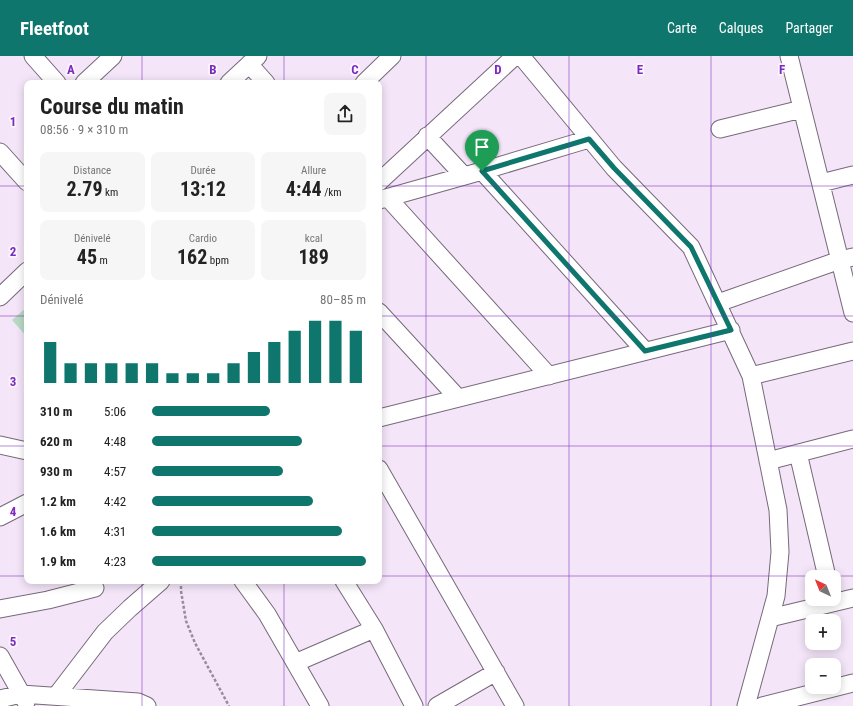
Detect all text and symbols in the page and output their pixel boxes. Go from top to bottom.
text: Fleetfoot [20,17,89,40]
text: Carte [667,20,697,36]
text: Calques [719,20,763,36]
text: Partager [785,20,833,36]
text: A [67,62,75,77]
text: B [209,62,217,77]
text: C [351,62,359,77]
text: D [494,62,502,77]
text: E [637,62,644,77]
text: F [779,62,785,77]
button: share [324,93,366,135]
text: Course du matin [40,94,184,119]
text: 1 [10,114,16,129]
text: 08:56 · 9 × 310 m [40,122,128,137]
pin [465,130,499,171]
icon: arrive [471,136,493,158]
text: Distance [73,164,111,177]
text: Durée [190,164,216,177]
text: Allure [301,164,326,177]
text: 2.79 [66,177,103,201]
text: 13:12 [180,177,226,201]
text: 4:44 [286,177,322,201]
text: km [103,186,118,199]
text: /km [322,186,341,199]
text: Dénivelé [74,232,111,245]
text: Cardio [189,232,217,245]
text: kcal [305,232,323,245]
text: 2 [10,244,17,259]
text: 45 [77,245,97,269]
text: 162 [177,245,207,269]
text: 189 [298,245,329,269]
text: m [97,254,108,267]
text: bpm [207,254,229,267]
text: Dénivelé [40,292,83,307]
text: 80–85 m [320,292,366,307]
text: 3 [10,374,16,389]
text: 310 m [40,404,72,419]
text: 5:06 [104,404,126,419]
text: 620 m [40,434,72,449]
text: 4:48 [104,434,126,449]
text: 930 m [40,464,72,479]
text: 4:57 [104,464,126,479]
text: 1.2 km [40,494,76,509]
text: 4:42 [104,494,126,509]
text: 4 [10,504,17,519]
text: 1.6 km [40,524,76,539]
text: 4:31 [104,524,126,539]
text: 1.9 km [40,554,76,569]
text: 4:23 [104,554,126,569]
north arrow [805,570,841,606]
map controls [805,570,841,694]
button: + [805,614,841,650]
text: 5 [10,634,17,649]
button: − [805,658,841,694]

